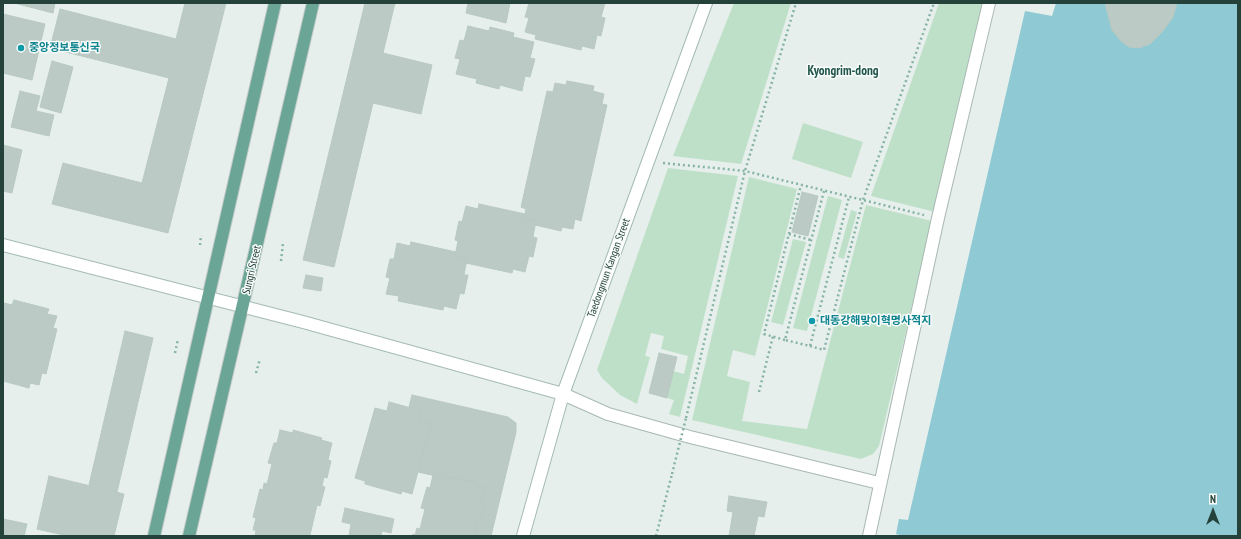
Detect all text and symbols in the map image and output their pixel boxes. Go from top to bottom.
place label: 중앙정보통신국 [29,41,100,55]
marker: 중앙정보통신국 [16,43,26,53]
district label: Kyongrim-dong [807,63,879,79]
street label: Taedongmun Kangan Street [585,217,633,319]
street label: Sungri Street [240,244,264,296]
place label: 대동강해맞이혁명사적지 [820,314,931,328]
marker: 대동강해맞이혁명사적지 [807,316,817,326]
north arrow [1193,491,1233,531]
text: N [1210,492,1216,506]

